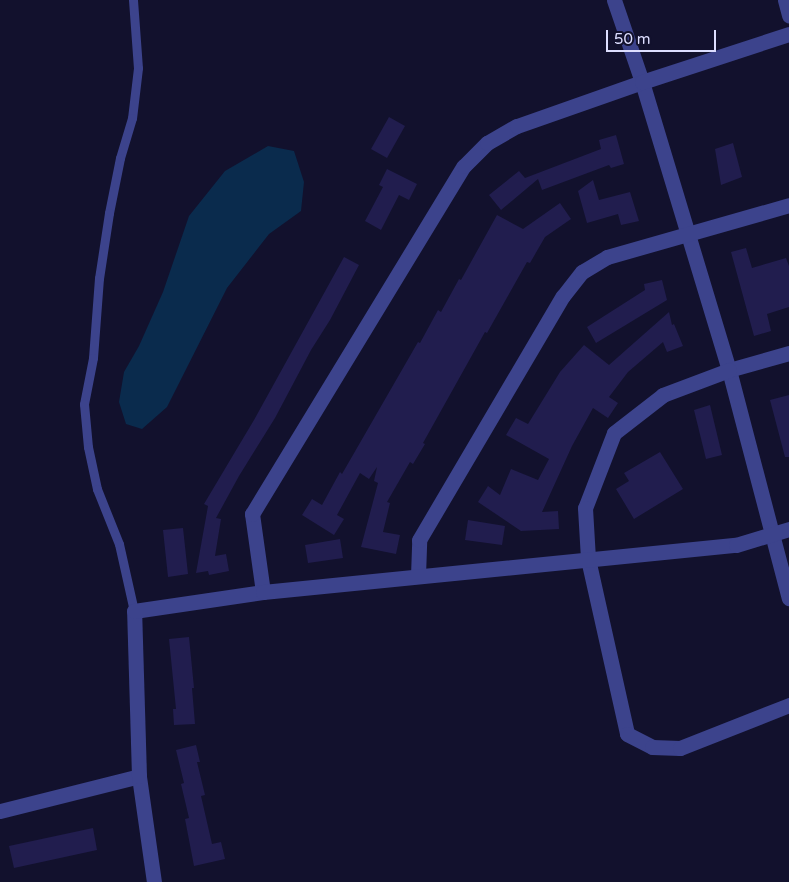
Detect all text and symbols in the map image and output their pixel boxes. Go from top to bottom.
scale bar [609,20,719,52]
text: 50 m [614,30,651,48]

